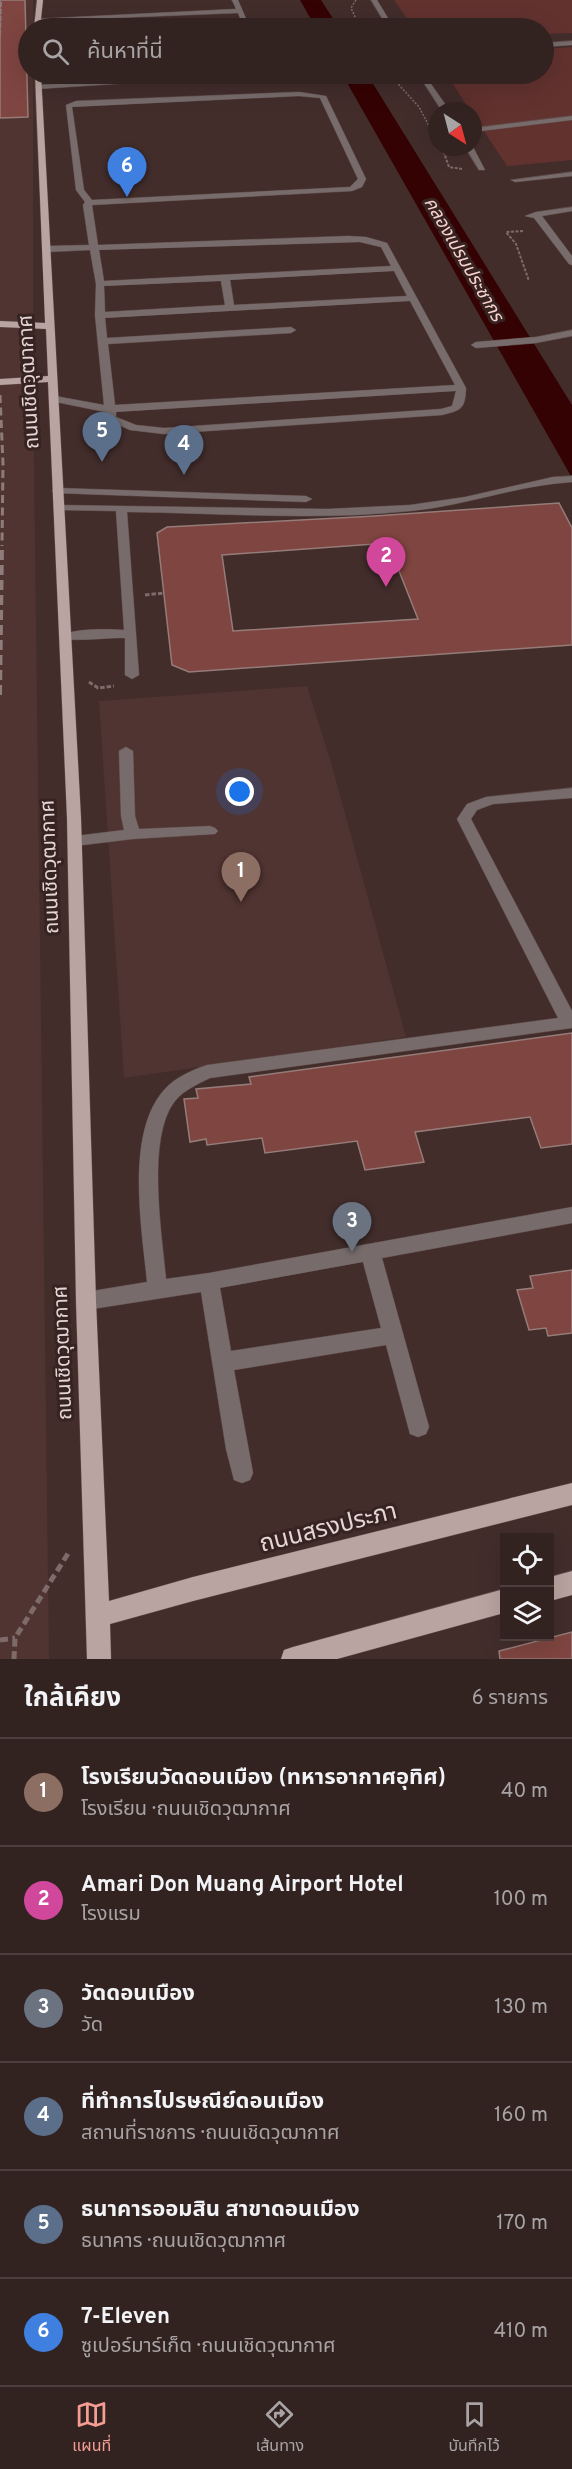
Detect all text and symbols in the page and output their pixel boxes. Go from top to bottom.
search box [18,18,554,84]
icon: search [39,35,72,68]
text: ค้นหาที่นี่ [87,39,163,66]
north arrow [428,102,482,156]
pin: 6 [108,148,146,197]
water label: คลองเปรมประชากร [418,194,508,327]
street label: ถนนเชิดวุฒากาศ [14,314,46,450]
pin: 5 [82,412,122,462]
pin: 4 [164,426,204,475]
pin: 2 [366,538,406,587]
your location [225,777,254,806]
street label: ถนนเชิดวุฒากาศ [36,799,66,934]
pin: 1 [222,852,260,902]
pin: 3 [332,1202,372,1252]
street label: ถนนเชิดวุฒากาศ [49,1285,79,1420]
street label: ถนนสรงประภา [257,1497,400,1561]
map controls [500,1533,554,1641]
button: locate [500,1533,554,1587]
button: layers [500,1587,554,1641]
text: ใกล้เคียง [24,1683,121,1716]
text: 6 รายการ [472,1686,548,1712]
text: โรงเรียนวัดดอนเมือง (ทหารอากาศอุทิศ) [81,1765,446,1792]
text: 1 [40,1779,48,1805]
text: 40 m [501,1779,548,1805]
text: โรงเรียน · ถนนเชิดวุฒากาศ [81,1797,291,1823]
text: Amari Don Muang Airport Hotel [81,1872,404,1899]
text: 2 [37,1887,50,1913]
text: 100 m [493,1887,548,1913]
text: โรงแรม [81,1902,141,1928]
text: วัดดอนเมือง [81,1981,195,2008]
text: 3 [38,1995,50,2021]
text: 130 m [494,1995,548,2021]
text: วัด [81,2013,103,2039]
text: ที่ทำการไปรษณีย์ดอนเมือง [81,2089,324,2116]
text: 4 [37,2103,50,2129]
text: 160 m [494,2103,548,2129]
text: สถานที่ราชการ · ถนนเชิดวุฒากาศ [81,2121,339,2147]
text: ธนาคารออมสิน สาขาดอนเมือง [81,2197,359,2224]
text: 5 [37,2211,50,2237]
text: 170 m [496,2211,548,2237]
text: ธนาคาร · ถนนเชิดวุฒากาศ [81,2229,286,2255]
text: 7-Eleven [81,2304,170,2331]
text: 6 [37,2319,50,2345]
text: 410 m [494,2319,548,2345]
text: ซูเปอร์มาร์เก็ต · ถนนเชิดวุฒากาศ [81,2334,336,2360]
tab: แผนที่ [72,2398,111,2458]
tab: เส้นทาง [256,2398,304,2458]
tab: บันทึกไว้ [448,2398,500,2458]

